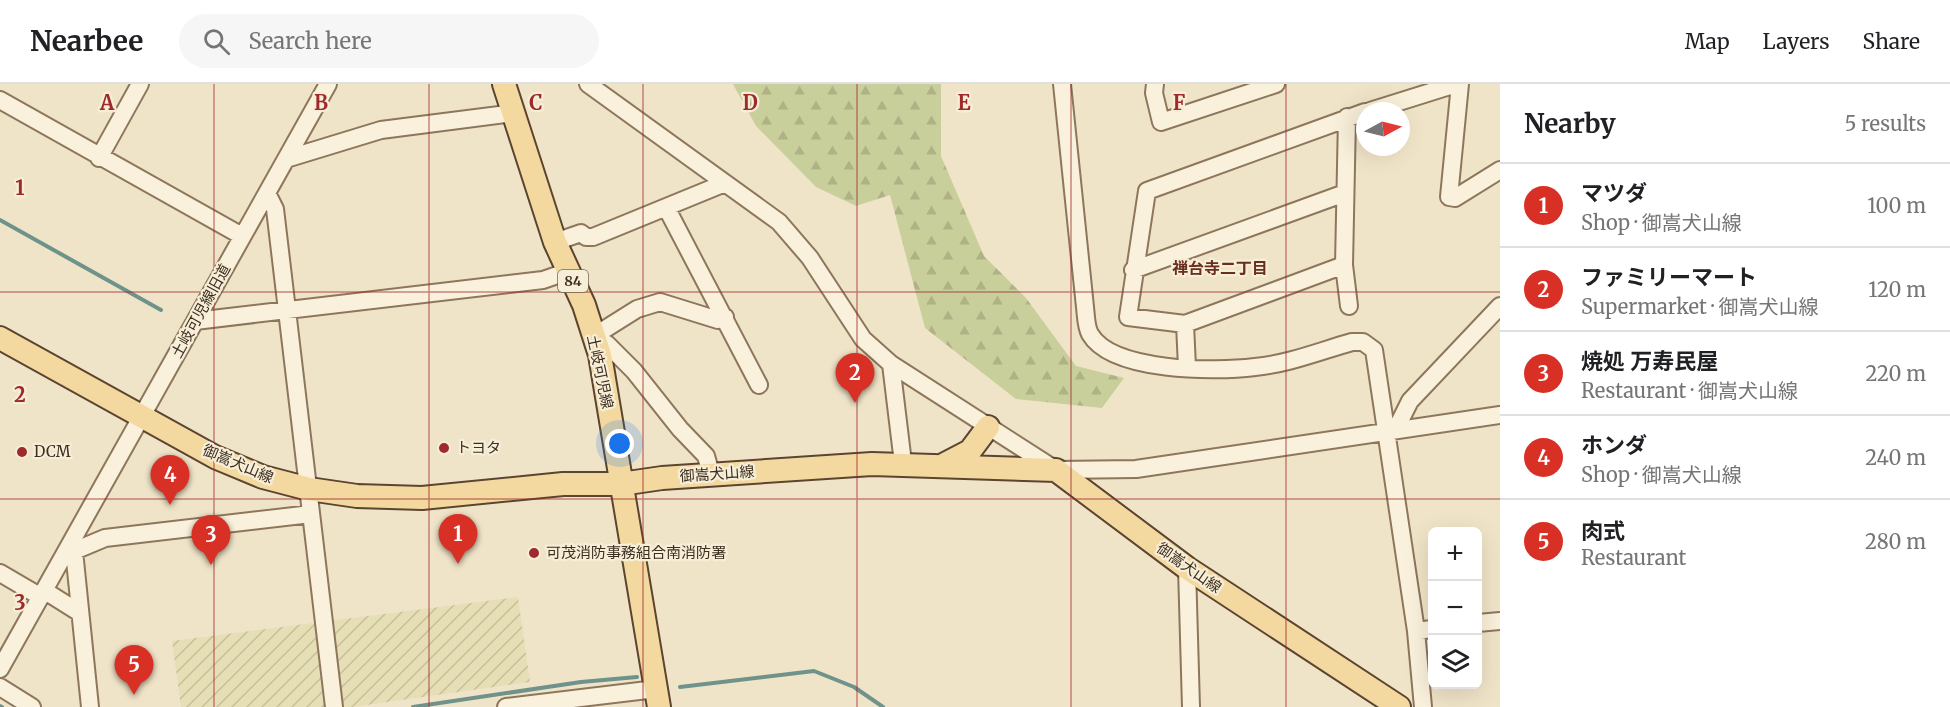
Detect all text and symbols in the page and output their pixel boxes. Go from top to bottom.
search box [179,14,599,68]
text: Nearbee [30,23,143,59]
icon: search [200,25,233,58]
text: Search here [248,27,372,55]
text: Map [1685,28,1730,55]
text: Layers [1763,28,1830,55]
text: Share [1863,28,1920,55]
text: A [99,90,115,115]
text: B [314,90,328,115]
text: C [529,90,543,115]
text: D [742,90,758,115]
text: E [957,90,971,115]
text: F [1173,90,1186,115]
north arrow [1356,102,1410,156]
text: Nearby [1524,107,1616,140]
text: 5 results [1845,111,1926,136]
text: 1 [15,175,25,200]
text: マツダ [1581,179,1647,207]
text: 1 [1539,193,1548,218]
text: 100 m [1867,193,1926,218]
text: Shop · 御嵩犬山線 [1581,210,1742,235]
district label: 禅台寺二丁目 [1172,258,1268,278]
street label: 土岐可児線旧道 [167,260,234,361]
text: ファミリーマート [1581,263,1757,291]
road number: 84 [558,270,588,292]
text: 2 [1538,277,1549,302]
text: 120 m [1868,277,1926,302]
text: Supermarket · 御嵩犬山線 [1581,294,1819,319]
street label: 土岐可児線 [583,333,618,411]
text: 焼処 万寿民屋 [1581,347,1718,375]
pin: 2 [836,354,874,403]
text: 3 [1538,361,1549,386]
text: 220 m [1866,361,1926,386]
text: Restaurant · 御嵩犬山線 [1581,378,1798,403]
text: 2 [14,382,26,407]
your location [605,429,634,458]
text: ホンダ [1581,431,1647,459]
place label: トヨタ [456,438,501,457]
street label: 御嵩犬山線 [200,440,276,487]
marker: トヨタ [437,441,451,455]
place label: DCM [34,442,71,461]
marker: DCM [15,445,29,459]
text: 4 [1537,445,1550,470]
text: 240 m [1865,445,1926,470]
pin: 4 [150,456,190,505]
street label: 御嵩犬山線 [679,461,755,486]
text: Shop · 御嵩犬山線 [1581,462,1742,487]
pin: 1 [438,514,478,564]
pin: 3 [192,516,230,565]
text: 肉式 [1581,517,1625,545]
map controls [1428,527,1482,689]
button: + [1428,527,1482,581]
text: 5 [1538,529,1549,554]
text: 280 m [1865,529,1926,554]
street label: 御嵩犬山線 [1153,538,1225,597]
place label: 可茂消防事務組合南消防署 [546,543,726,562]
text: Restaurant [1581,545,1686,570]
marker: 可茂消防事務組合南消防署 [527,546,541,560]
button: − [1428,581,1482,635]
text: 3 [14,590,26,615]
button: layers [1428,635,1482,689]
pin: 5 [114,646,154,695]

